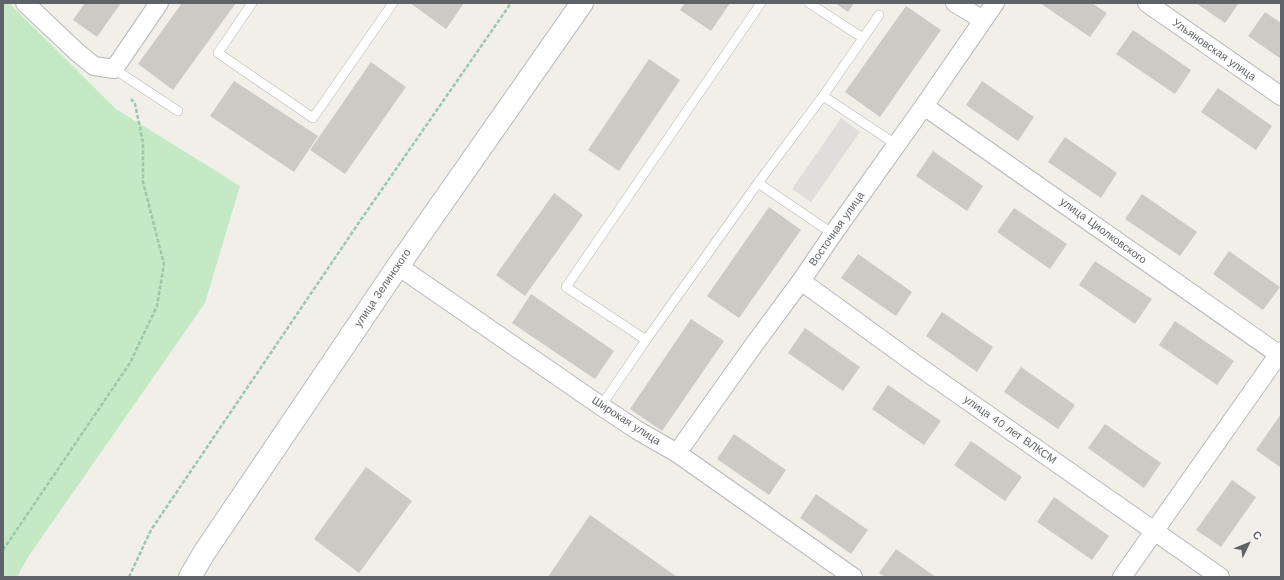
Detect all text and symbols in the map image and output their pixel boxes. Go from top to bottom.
street label: Ульяновская улица [1170,16,1258,84]
street label: Восточная улица [806,189,868,269]
street label: улица Циолковского [1057,195,1149,267]
street label: улица Зелинского [352,246,414,330]
street label: улица 40 лет ВЛКСМ [961,393,1059,467]
street label: Широкая улица [589,394,663,448]
north arrow [1228,524,1268,564]
text: С [1250,528,1265,543]

